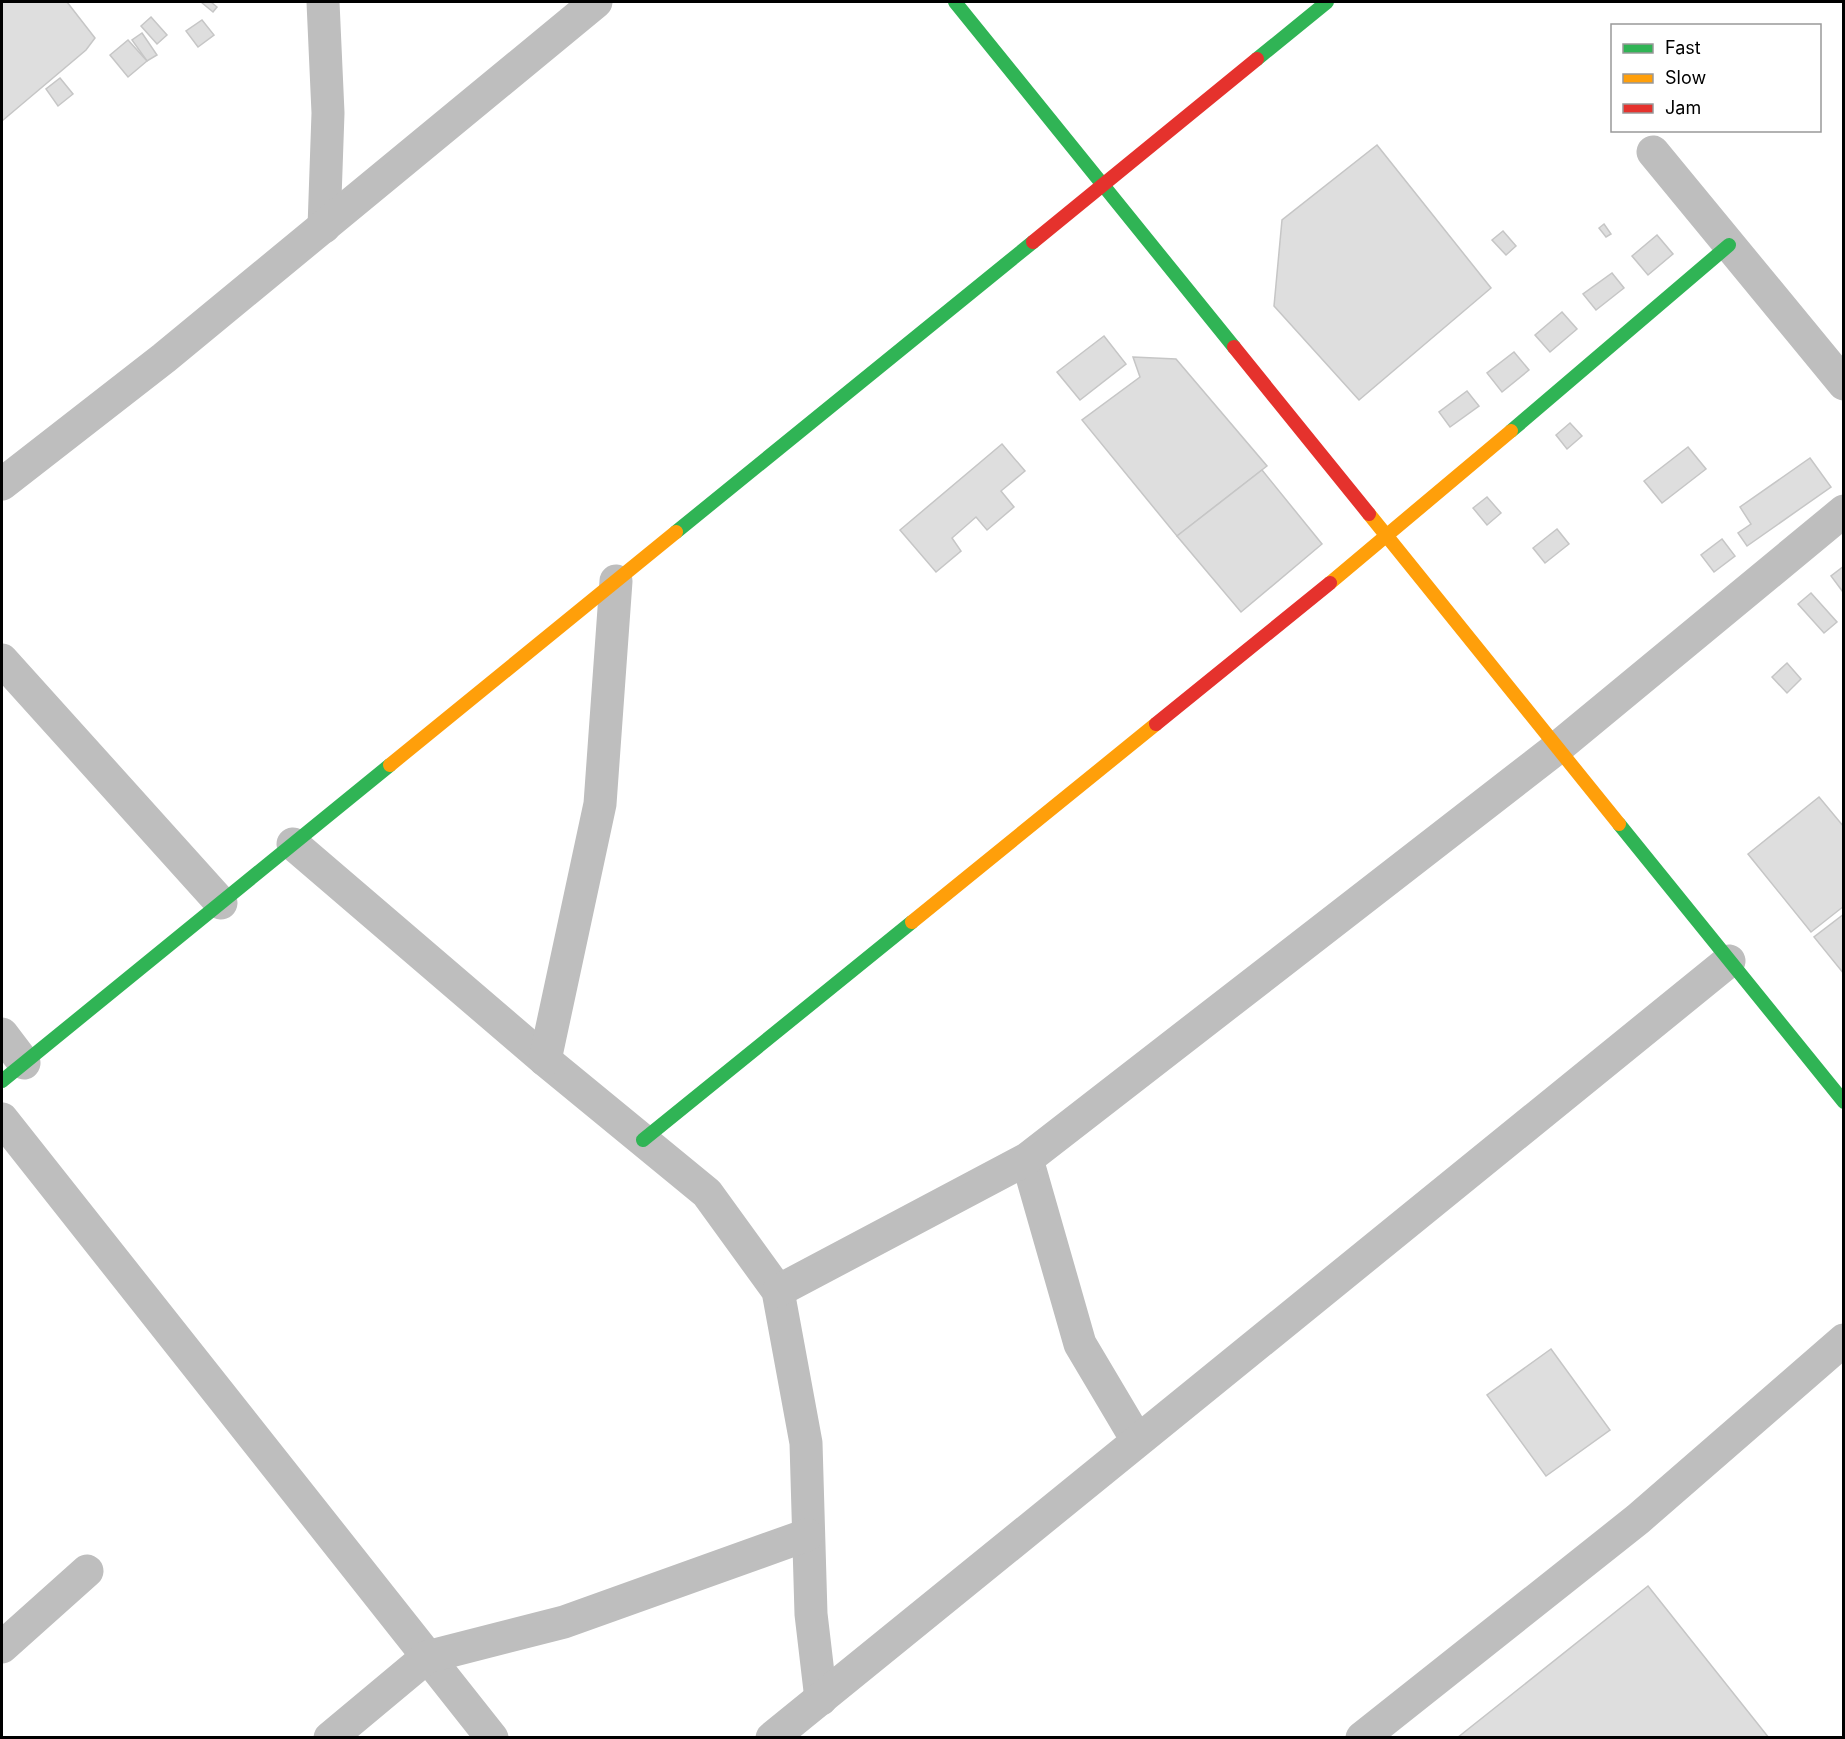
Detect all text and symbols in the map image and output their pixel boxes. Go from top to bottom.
legend [1611,24,1821,132]
text: Fast [1665,37,1701,58]
text: Slow [1665,67,1706,88]
text: Jam [1665,97,1701,118]

